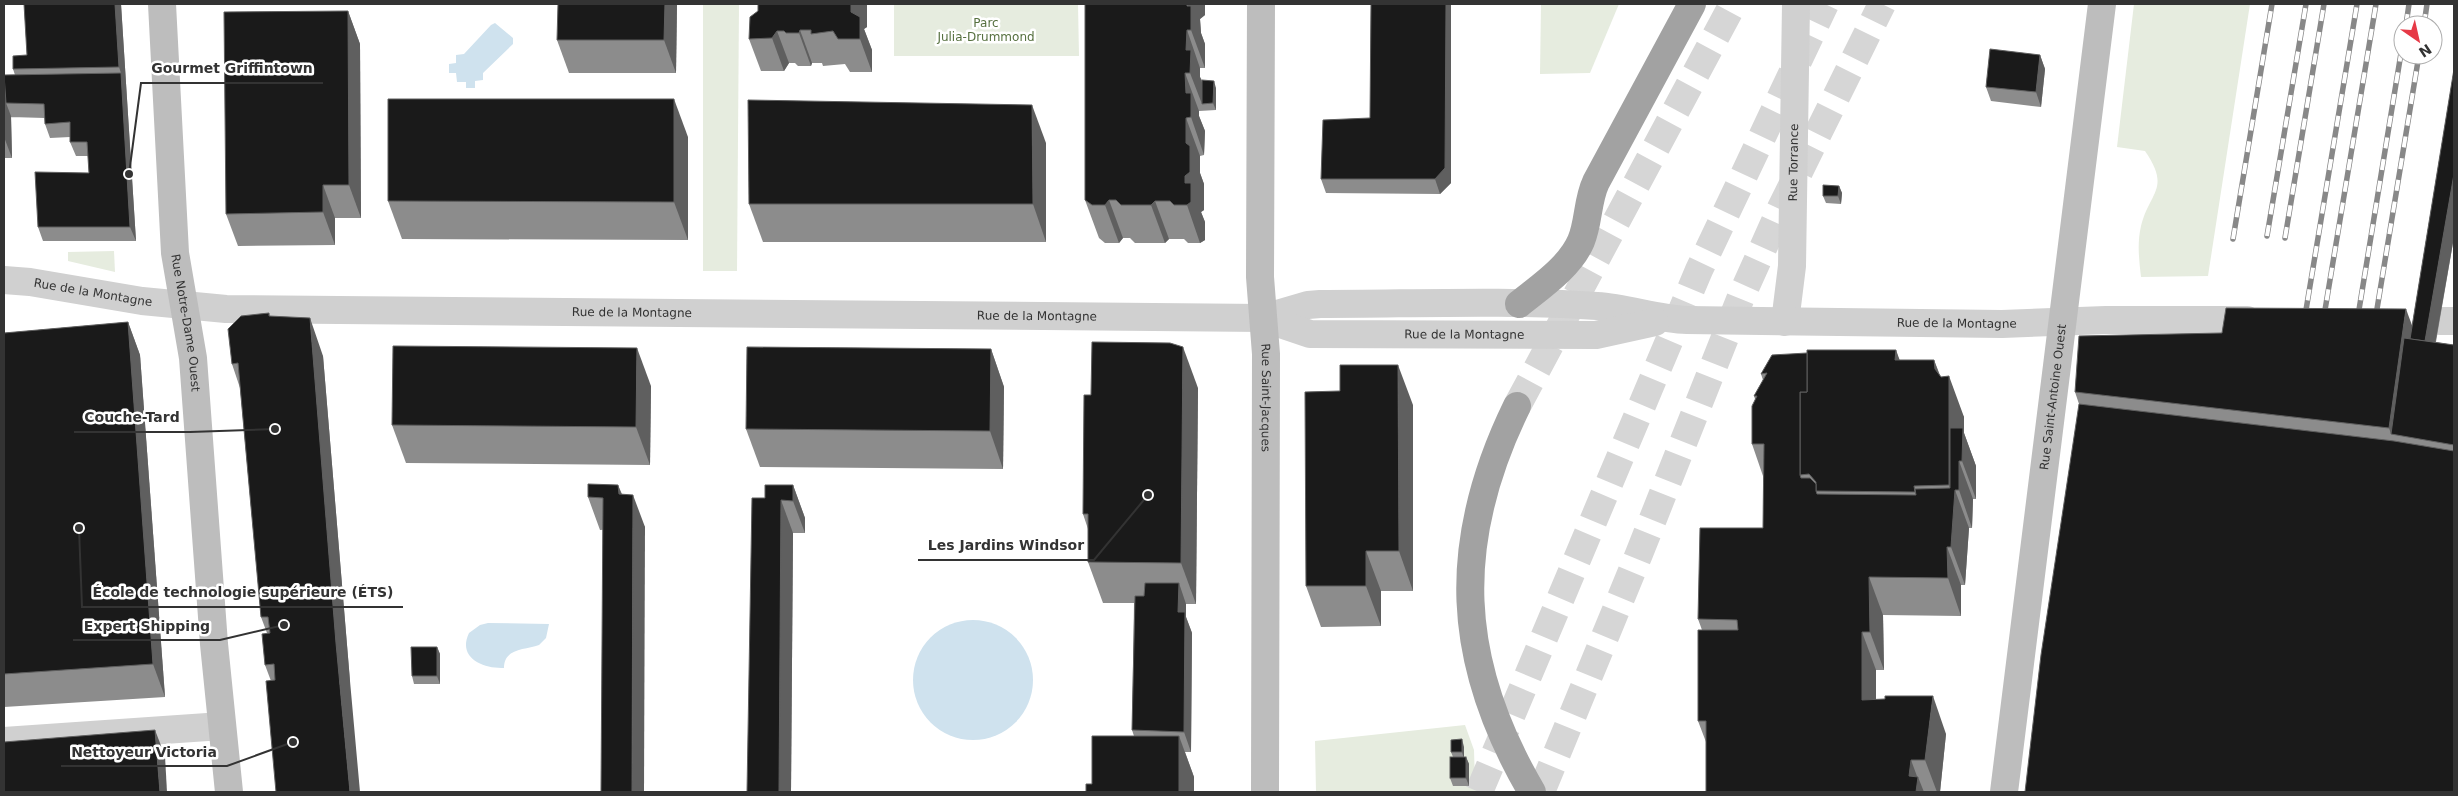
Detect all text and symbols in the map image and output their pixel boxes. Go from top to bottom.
north arrow [2393,15,2443,65]
park label: Parc Julia-Drummond [936,16,1035,44]
text: N [2416,41,2435,61]
callout: Gourmet Griffintown [141,54,323,83]
text: Gourmet Griffintown [151,60,313,76]
street label: Rue Torrance [1786,123,1801,202]
street label: Rue Notre-Dame Ouest [168,253,202,392]
street label: Rue de la Montagne [33,276,153,309]
street label: Rue de la Montagne [572,305,692,320]
street label: Rue de la Montagne [977,309,1097,324]
street label: Rue de la Montagne [1897,316,2017,331]
street label: Rue Saint-Antoine Ouest [2037,323,2069,471]
street label: Rue de la Montagne [1404,327,1524,342]
street label: Rue Saint-Jacques [1258,343,1273,452]
callout: Couche-Tard [74,403,190,432]
text: Couche-Tard [84,409,180,425]
callout: Les Jardins Windsor [918,531,1094,560]
text: Les Jardins Windsor [928,537,1084,553]
callout: École de technologie supérieure (ÉTS) [82,578,403,607]
text: École de technologie supérieure (ÉTS) [93,584,393,600]
callout: Expert Shipping [73,611,220,640]
text: Expert Shipping [84,618,210,634]
callout: Nettoyeur Victoria [61,737,227,766]
text: Nettoyeur Victoria [71,744,217,760]

